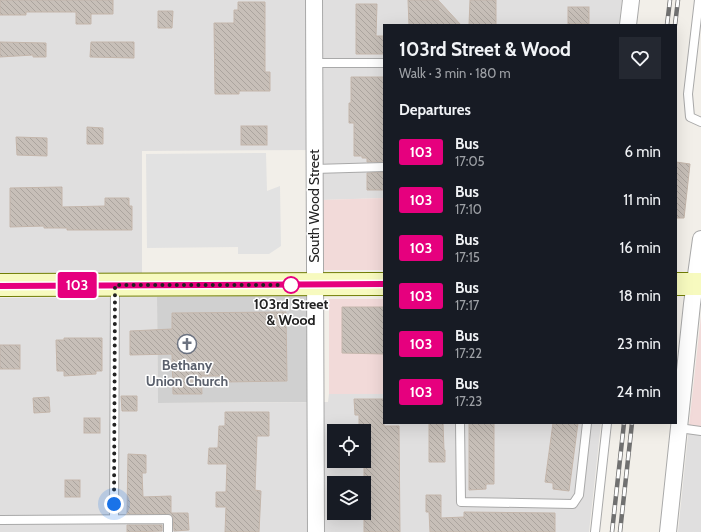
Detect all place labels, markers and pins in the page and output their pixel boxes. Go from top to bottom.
marker: 103rd Street & Wood [282,276,300,294]
place label: 103rd Street & Wood [254,295,329,329]
church icon: Bethany Union Church [176,333,198,355]
place label: Bethany Union Church [146,356,228,390]

